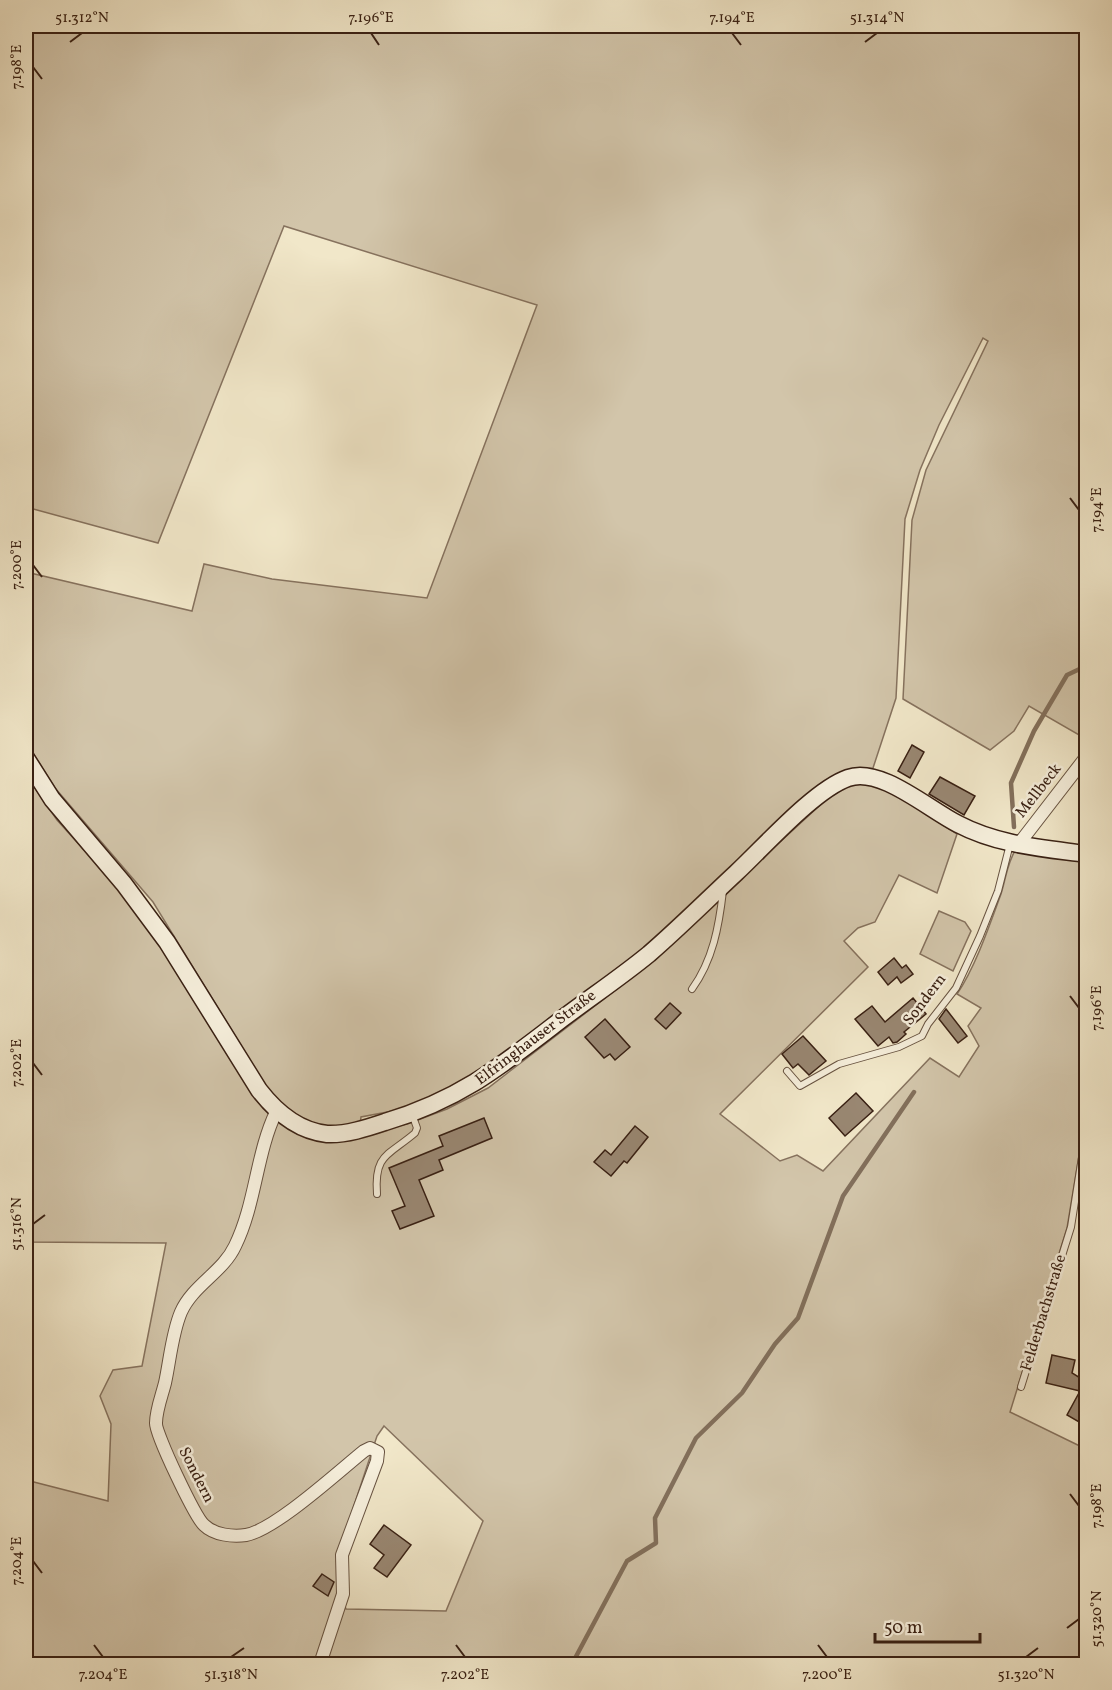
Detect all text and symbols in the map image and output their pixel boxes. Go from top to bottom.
text: 51.312°N [55,8,109,29]
text: 7.196°E [348,8,394,29]
text: 7.194°E [709,8,755,29]
text: 51.314°N [850,8,904,29]
text: 7.198°E [7,44,28,90]
text: 7.194°E [1087,487,1108,533]
text: 7.200°E [7,540,28,590]
street label: Mellbeck [1011,759,1067,823]
street label: Sondern [898,970,952,1030]
street label: Elfringhauser Straße [471,985,601,1091]
text: 7.196°E [1087,985,1108,1031]
text: 7.202°E [7,1039,28,1087]
text: 51.316°N [7,1197,28,1251]
street label: Felderbachstraße [1016,1252,1072,1374]
street label: Sondern [173,1443,219,1507]
text: 7.198°E [1087,1483,1108,1529]
text: 7.204°E [7,1537,28,1586]
text: 51.320°N [1087,1590,1108,1648]
scale bar [875,1606,980,1644]
text: 50 m [884,1616,923,1641]
text: 7.204°E [79,1665,128,1686]
text: 51.318°N [204,1665,258,1686]
text: 7.202°E [441,1665,489,1686]
text: 7.200°E [802,1665,852,1686]
text: 51.320°N [997,1665,1055,1686]

